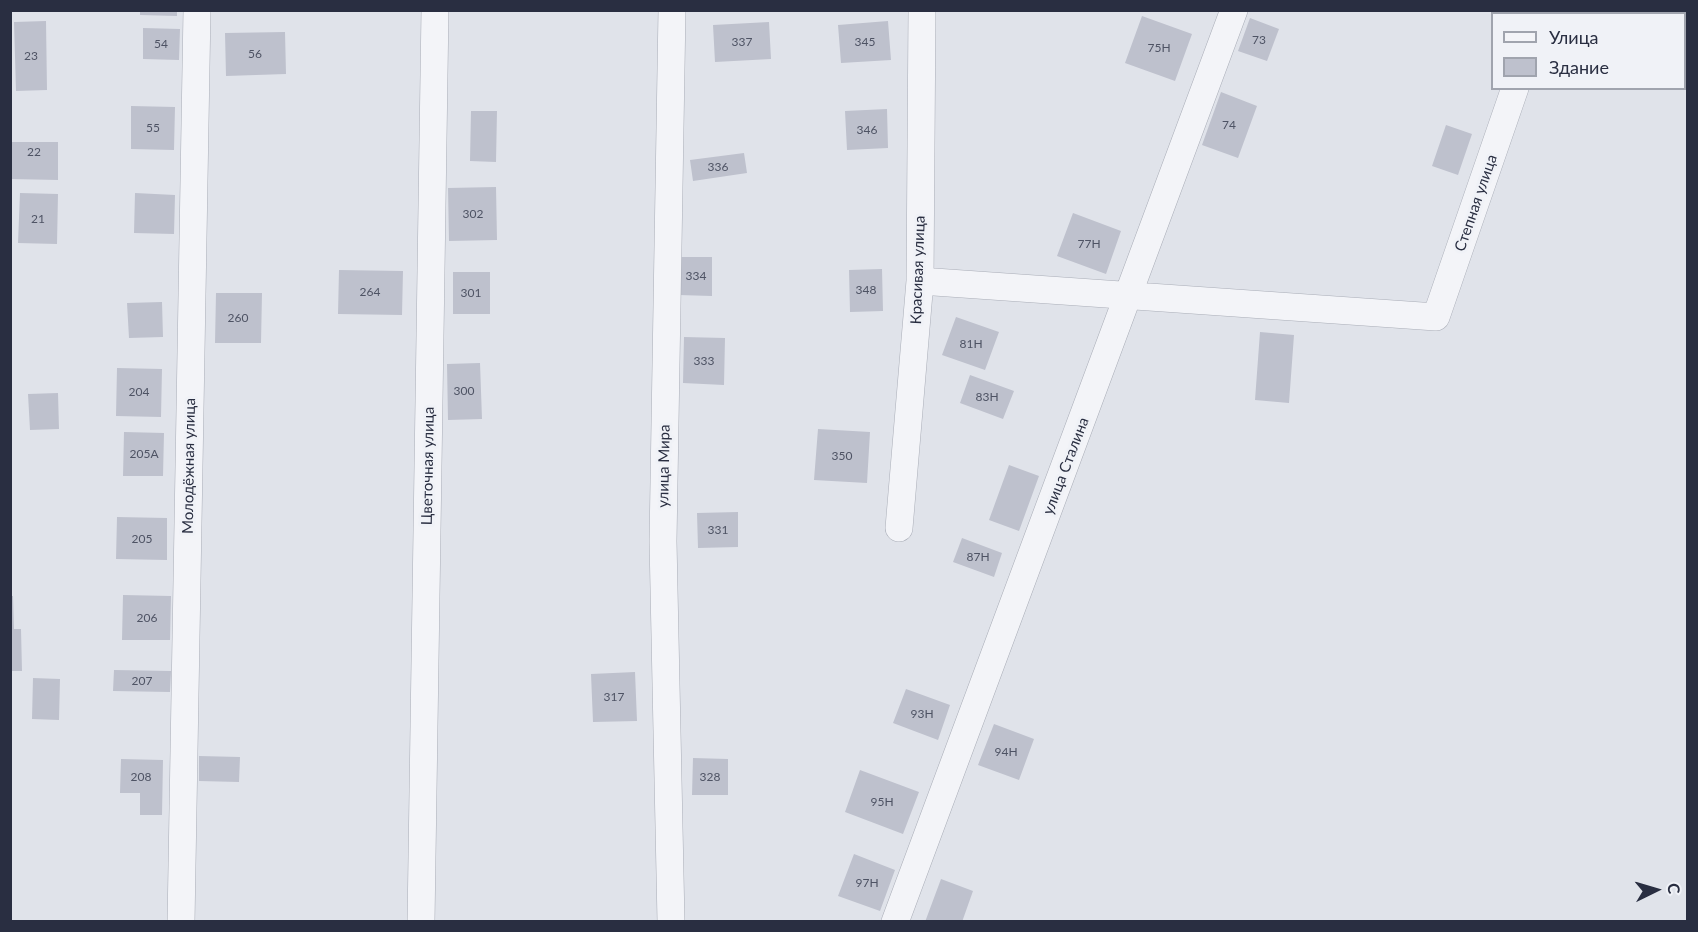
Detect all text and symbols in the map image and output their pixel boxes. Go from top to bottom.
legend [1491,12,1686,90]
text: Улица [1549,26,1599,48]
house number: 73 [1252,33,1266,47]
house number: 337 [732,35,752,49]
house number: 345 [855,35,875,49]
house number: 54 [154,37,168,51]
house number: 75Н [1147,41,1171,55]
house number: 56 [248,47,262,61]
house number: 23 [24,49,38,63]
text: Здание [1549,56,1609,78]
house number: 74 [1222,118,1236,132]
house number: 55 [146,121,160,135]
house number: 346 [857,123,877,137]
house number: 22 [27,145,41,159]
street label: Степная улица [1451,152,1501,254]
house number: 336 [708,160,728,174]
house number: 302 [463,207,483,221]
house number: 21 [31,212,45,226]
street label: Красивая улица [907,215,929,325]
house number: 77Н [1077,237,1101,251]
house number: 334 [686,269,706,283]
house number: 348 [856,283,876,297]
house number: 264 [360,285,380,299]
house number: 301 [461,286,481,300]
house number: 260 [228,311,248,325]
house number: 81Н [959,337,983,351]
house number: 333 [694,354,714,368]
house number: 300 [454,384,474,398]
house number: 204 [129,385,149,399]
house number: 83Н [975,390,999,404]
street label: Молодёжная улица [179,398,199,534]
street label: Цветочная улица [418,407,438,525]
street label: улица Сталина [1039,415,1093,517]
street label: улица Мира [654,424,674,508]
house number: 205А [130,447,158,461]
house number: 350 [832,449,852,463]
house number: 331 [708,523,728,537]
house number: 205 [132,532,152,546]
house number: 87Н [966,550,990,564]
house number: 206 [137,611,157,625]
house number: 207 [132,674,152,688]
house number: 317 [604,690,624,704]
house number: 93Н [910,707,934,721]
house number: 94Н [994,745,1018,759]
house number: 208 [131,770,151,784]
house number: 328 [700,770,720,784]
house number: 95Н [870,795,894,809]
north arrow [1626,860,1686,920]
house number: 97Н [855,876,879,890]
text: С [1665,882,1684,894]

